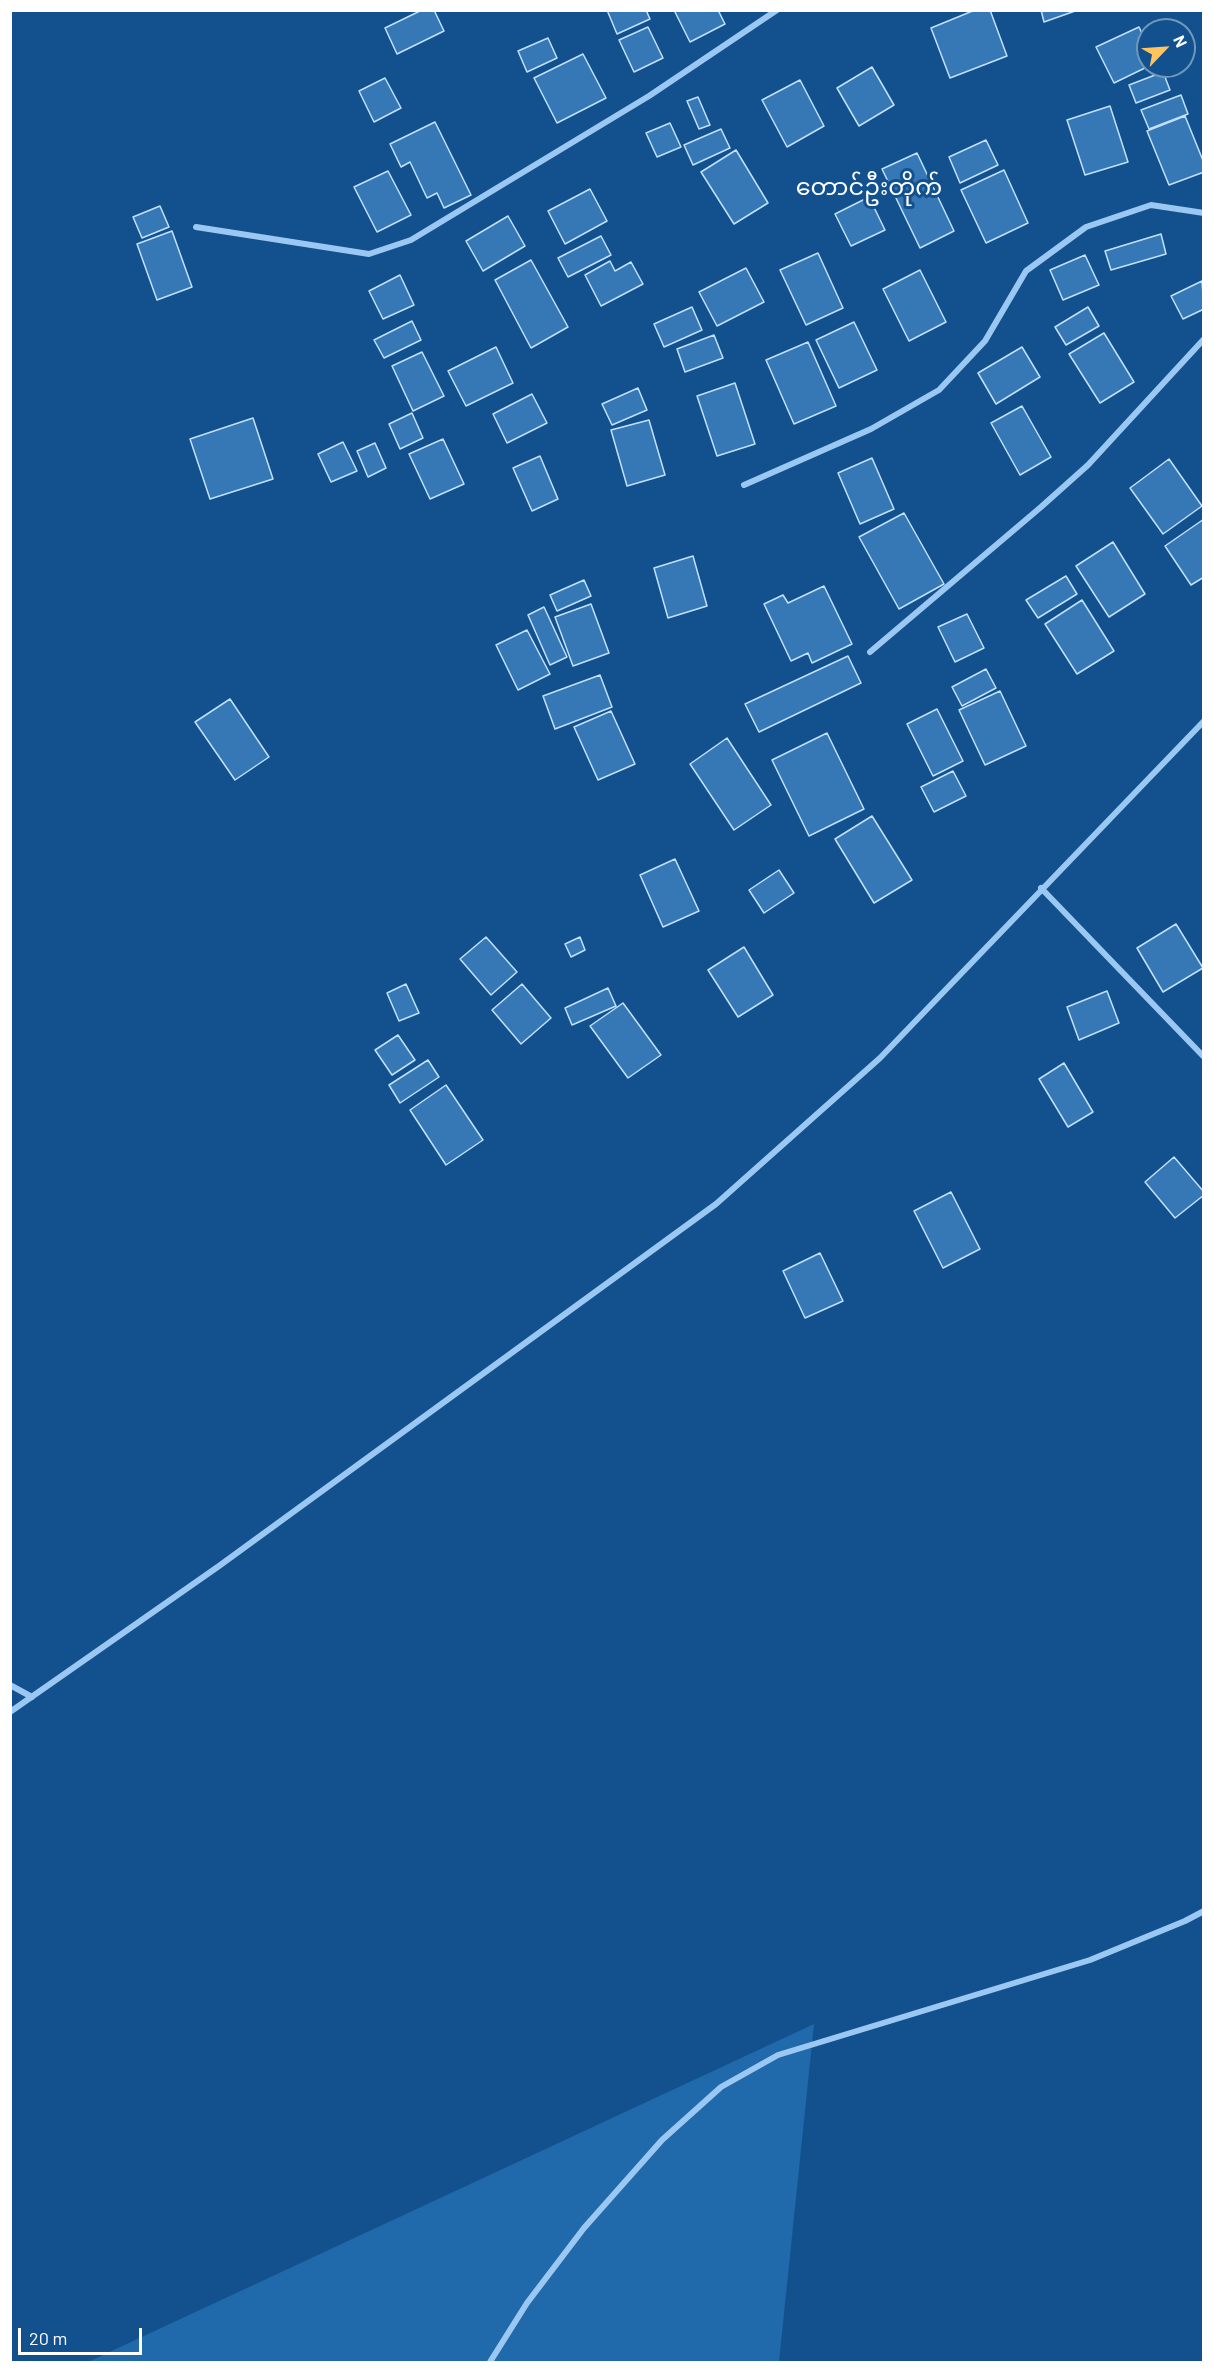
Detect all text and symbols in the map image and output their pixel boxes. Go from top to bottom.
north arrow [1136,18,1196,78]
text: N [1170,32,1192,50]
district label: တောင်ဦးတိုက် [796,173,942,201]
scale bar [21,2316,146,2354]
text: 20 m [29,2327,67,2349]

